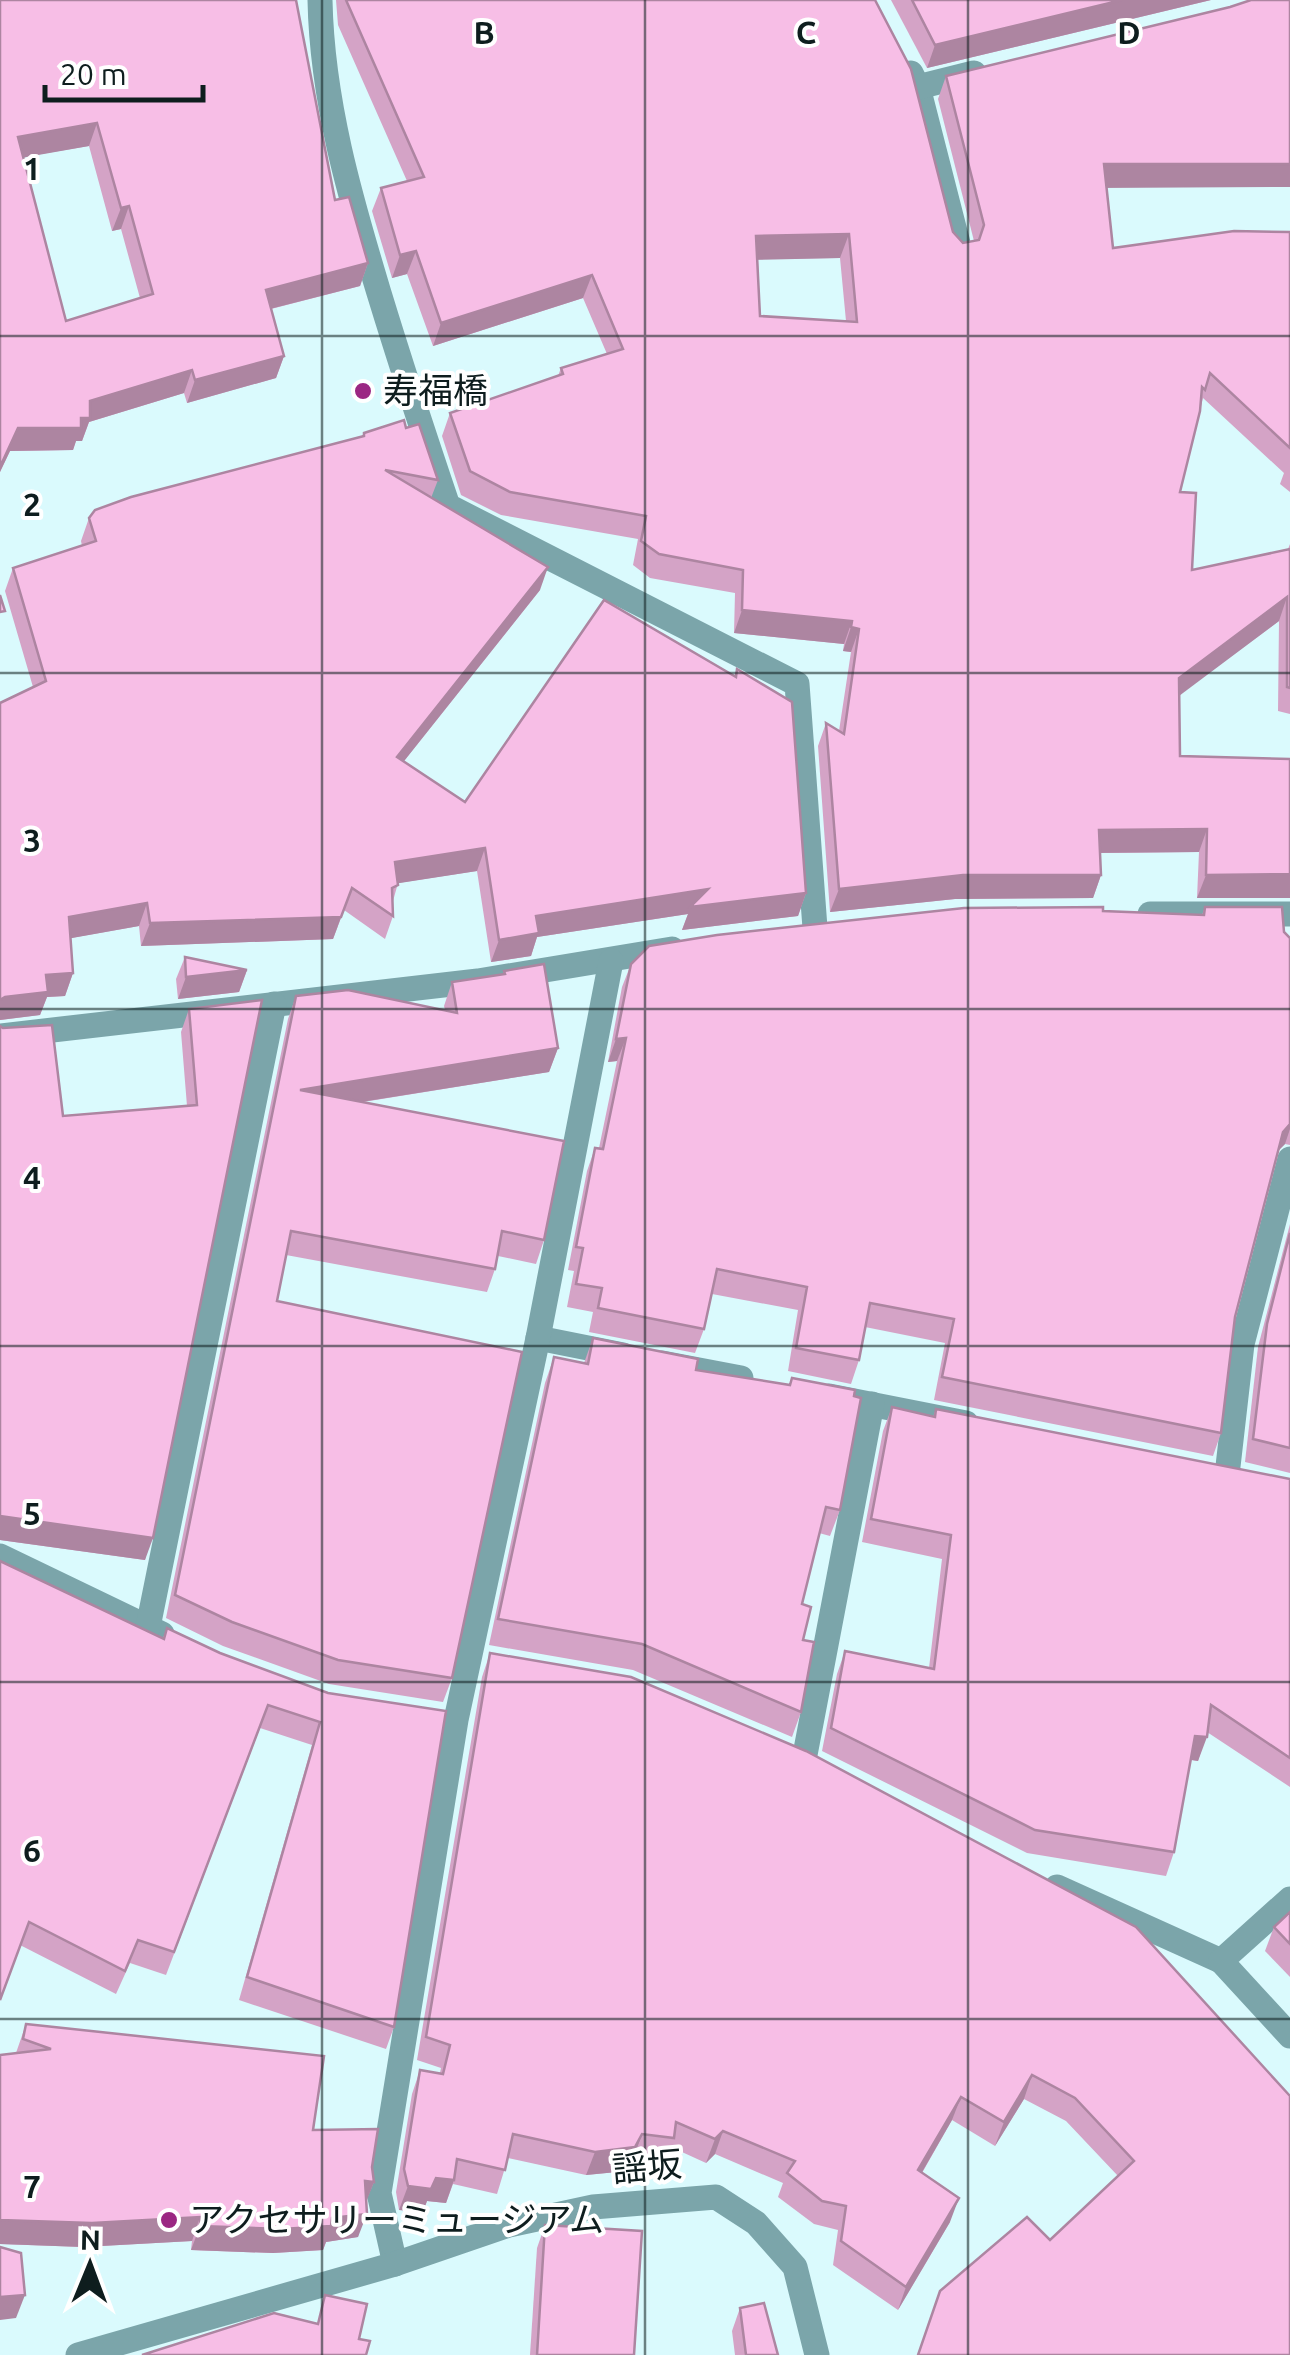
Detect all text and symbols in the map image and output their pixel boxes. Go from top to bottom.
text: B [473,14,495,50]
text: C [796,14,816,50]
text: D [1117,14,1141,50]
scale bar [45,40,202,102]
text: 20 m [60,57,127,91]
text: 1 [23,150,41,186]
place label: 寿福橋 [383,370,488,410]
marker: 寿福橋 [352,380,374,402]
text: 2 [23,486,41,522]
text: 3 [23,822,41,858]
text: 4 [23,1159,41,1195]
text: 5 [23,1495,41,1531]
text: 6 [23,1832,41,1868]
street label: 謡坂 [610,2143,684,2189]
text: 7 [23,2168,41,2204]
place label: アクセサリーミュージアム [189,2199,604,2239]
marker: アクセサリーミュージアム [158,2209,180,2231]
north arrow [40,2215,140,2315]
text: N [80,2224,101,2255]

